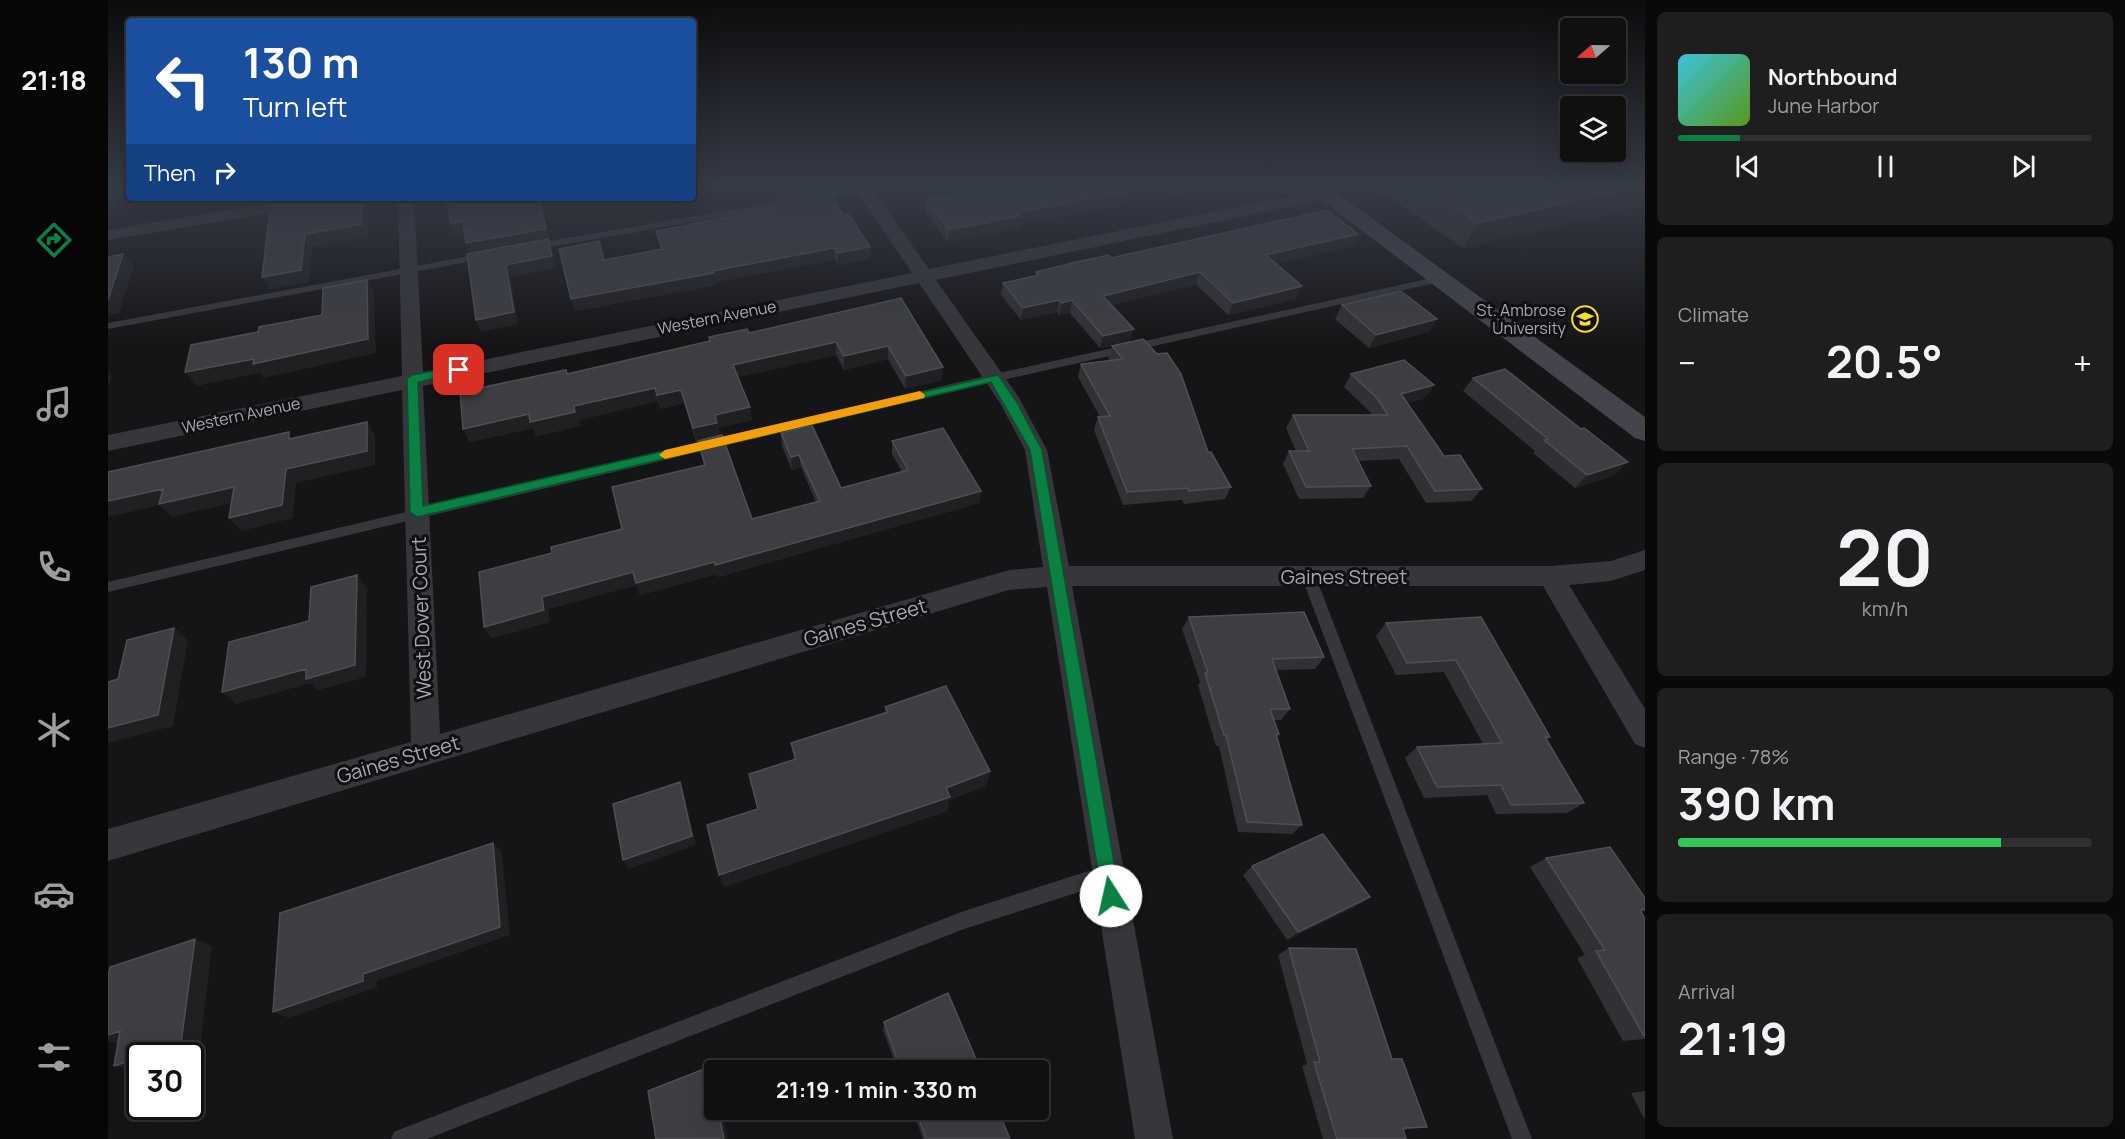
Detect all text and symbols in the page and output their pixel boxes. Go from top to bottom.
north arrow [1560,18,1626,84]
map controls [1560,18,1626,162]
text: 130 m [243,33,360,91]
icon: left [144,42,222,120]
text: 21:18 [21,61,87,98]
text: Northbound [1768,62,1898,92]
text: Turn left [243,88,347,125]
text: June Harbor [1768,92,1880,119]
button: layers [1560,96,1626,162]
icon: previous [1731,150,1764,183]
icon: pause [1869,150,1902,183]
icon: next [2007,150,2040,183]
icon: right [208,156,241,189]
text: Then [144,158,196,188]
icon: directions [33,219,75,261]
street label: Western Avenue [656,295,778,339]
place label: St. Ambrose University [1477,299,1567,339]
text: Climate [1678,301,1749,328]
school or university icon: St. Ambrose University [1570,304,1600,334]
text: 20.5° [1826,330,1943,392]
text: − [1678,340,1696,385]
text: + [2073,340,2092,385]
pin [433,344,484,395]
icon: arrive [442,353,475,386]
icon: music [33,383,75,425]
street label: Western Avenue [180,392,302,438]
text: 20 [1836,503,1934,609]
street label: West Dover Court [405,536,437,700]
icon: phone [33,546,75,588]
street label: Gaines Street [1281,563,1407,590]
street label: Gaines Street [800,592,930,652]
text: km/h [1862,595,1908,622]
icon: climate [33,709,75,751]
street label: Gaines Street [333,729,463,789]
text: Range · 78% [1678,743,1789,770]
text: 390 km [1678,772,1835,834]
position arrow [1079,864,1143,928]
icon: car [33,873,75,915]
text: Arrival [1678,978,1735,1005]
text: 21:19 [1678,1007,1788,1069]
icon: filters [33,1036,75,1078]
speed limit sign: 30 [126,1042,204,1120]
text: 21:19 · 1 min · 330 m [776,1075,977,1105]

